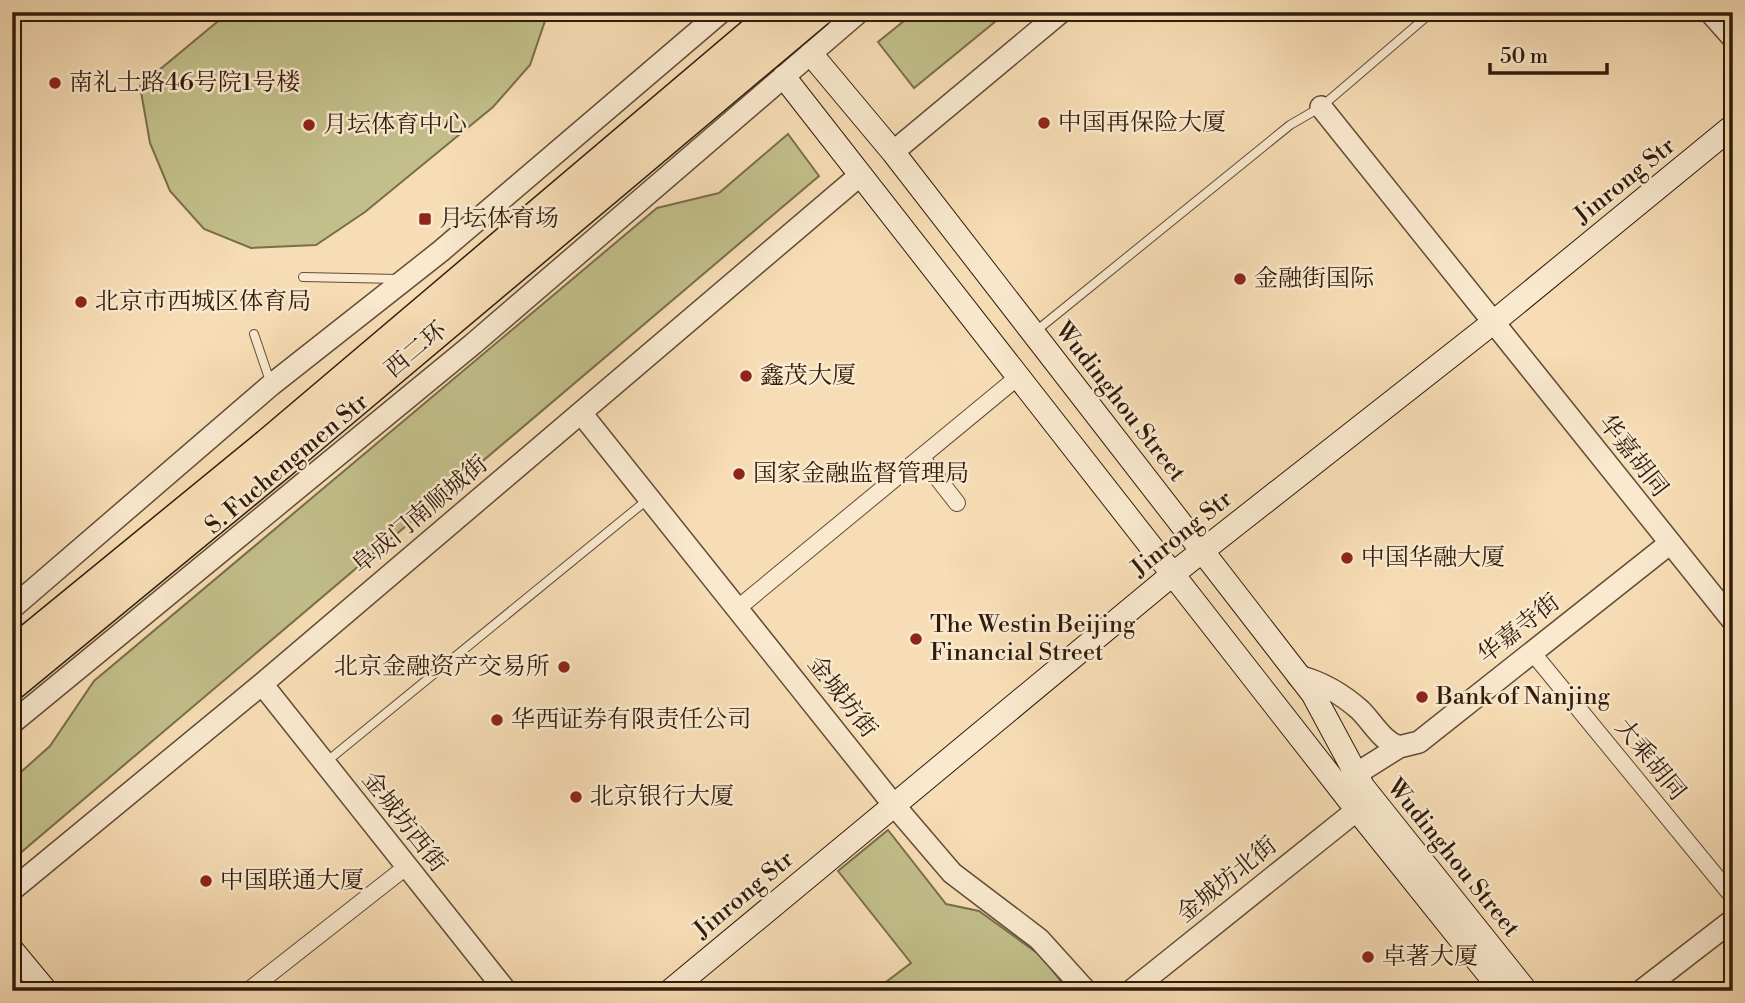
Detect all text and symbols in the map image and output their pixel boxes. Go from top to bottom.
scale bar [1490,32,1607,76]
text: 50 m [1500,44,1548,70]
place label: 南礼士路46号院1号楼 [69,68,300,98]
marker: 南礼士路46号院1号楼 [47,75,63,91]
place label: 中国再保险大厦 [1058,108,1226,138]
place label: 月坛体育中心 [323,110,467,140]
marker: 中国再保险大厦 [1036,115,1052,131]
marker: 月坛体育中心 [301,117,317,133]
street label: Jinrong Str [1568,131,1682,231]
place label: 月坛体育场 [439,204,559,234]
marker: 月坛体育场 [417,211,433,227]
place label: 金融街国际 [1254,264,1374,294]
marker: 金融街国际 [1232,271,1248,287]
place label: 北京市西城区体育局 [95,287,311,317]
marker: 北京市西城区体育局 [73,294,89,310]
street label: 西二环 [379,315,453,385]
street label: Wudinghou Street [1048,315,1192,488]
place label: 鑫茂大厦 [760,361,856,391]
marker: 鑫茂大厦 [738,368,754,384]
street label: S. Fuchengmen Str [199,387,375,541]
street label: 华嘉胡同 [1592,409,1674,503]
street label: 阜成门南顺城街 [346,450,494,580]
place label: 国家金融监督管理局 [753,459,969,489]
marker: 国家金融监督管理局 [731,466,747,482]
street label: Jinrong Str [1125,484,1239,584]
place label: 中国华融大厦 [1361,543,1505,573]
marker: 中国华融大厦 [1339,550,1355,566]
street label: 华嘉寺街 [1472,588,1566,670]
place label: The Westin Beijing Financial Street [930,610,1136,668]
marker: The Westin Beijing Financial Street [908,631,924,647]
street label: 金城坊街 [801,650,883,744]
place label: 北京金融资产交易所 [334,652,550,682]
marker: 北京金融资产交易所 [556,659,572,675]
place label: Bank of Nanjing [1435,682,1611,712]
marker: Bank of Nanjing [1414,689,1430,705]
place label: 华西证券有限责任公司 [511,705,751,735]
marker: 华西证券有限责任公司 [489,712,505,728]
street label: 大乘胡同 [1608,713,1692,807]
street label: 金城坊西街 [355,765,453,879]
street label: Wudinghou Street [1379,772,1526,943]
place label: 北京银行大厦 [590,782,734,812]
marker: 北京银行大厦 [568,789,584,805]
street label: 金城坊北街 [1171,831,1283,929]
street label: Jinrong Str [687,845,800,946]
place label: 中国联通大厦 [220,866,364,896]
marker: 中国联通大厦 [198,873,214,889]
place label: 卓著大厦 [1382,942,1478,972]
marker: 卓著大厦 [1360,949,1376,965]

